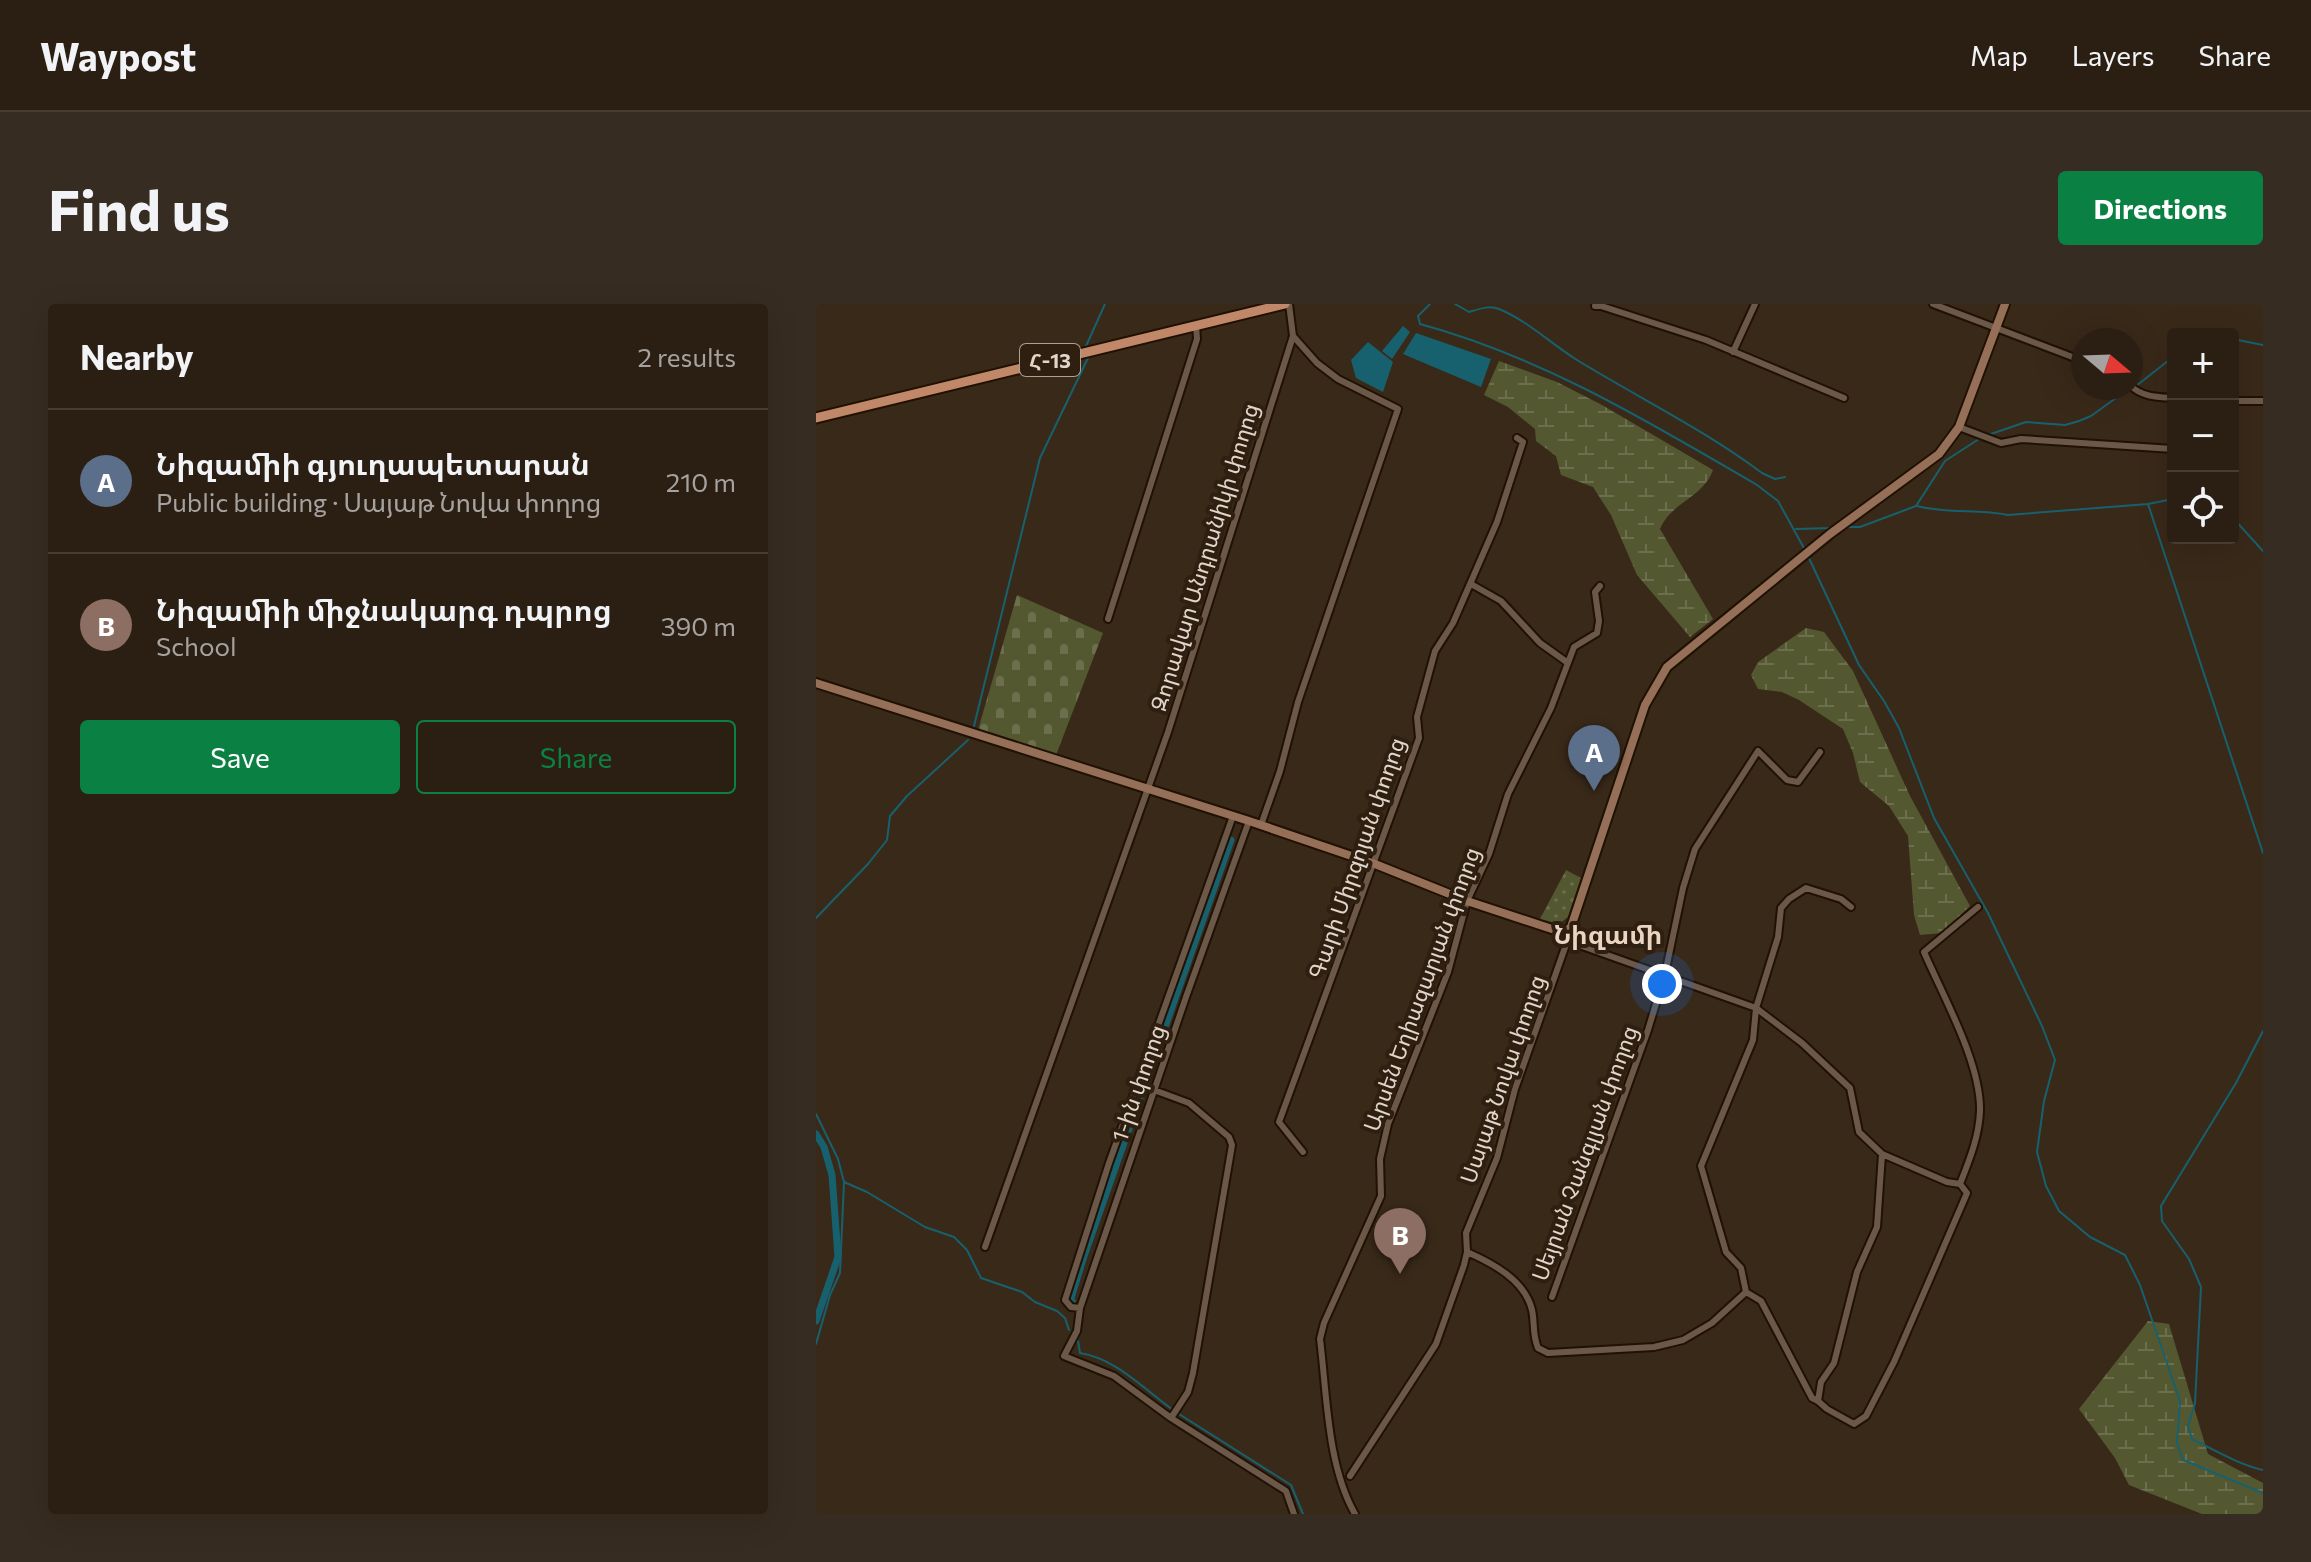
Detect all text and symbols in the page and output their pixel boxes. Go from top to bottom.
text: Waypost [40,32,196,79]
text: Map [1970,38,2028,72]
text: Layers [2072,38,2154,72]
text: Share [2198,38,2271,72]
button: Directions [2058,171,2263,245]
text: Find us [48,174,230,243]
north arrow [2071,328,2143,400]
map controls [2167,328,2239,544]
button: + [2167,328,2239,400]
text: Nearby [80,335,194,377]
text: 2 results [638,341,736,372]
road number: Հ-13 [1020,344,1080,376]
street label: Զորավար Անդրանիկի փողոց [1144,400,1264,714]
button: − [2167,400,2239,472]
text: Նիզամիի գյուղապետարան [156,444,590,481]
text: A [97,466,115,497]
text: 210 m [666,466,736,497]
button: locate [2167,472,2239,544]
text: Public building · Սայաթ Նովա փողոց [156,486,601,517]
text: Նիզամիի միջնակարգ դպրոց [156,590,612,627]
text: B [97,610,115,641]
text: 390 m [661,610,736,641]
text: School [156,630,237,661]
button: Save [80,720,400,794]
button: Share [416,720,736,794]
pin: A [1568,725,1620,791]
street label: Գարի Միրզոյան փողոց [1302,734,1410,982]
street label: Արսեն Եղիազարյան փողոց [1357,843,1485,1135]
district label: Նիզամի [1554,918,1662,950]
your location [1642,964,1682,1004]
street label: Սայաթ Նովա փողոց [1454,971,1550,1187]
street label: 1-ին փողոց [1105,1021,1171,1145]
street label: Սեյրան Չանգլյան փողոց [1525,1022,1643,1284]
pin: B [1374,1208,1426,1274]

